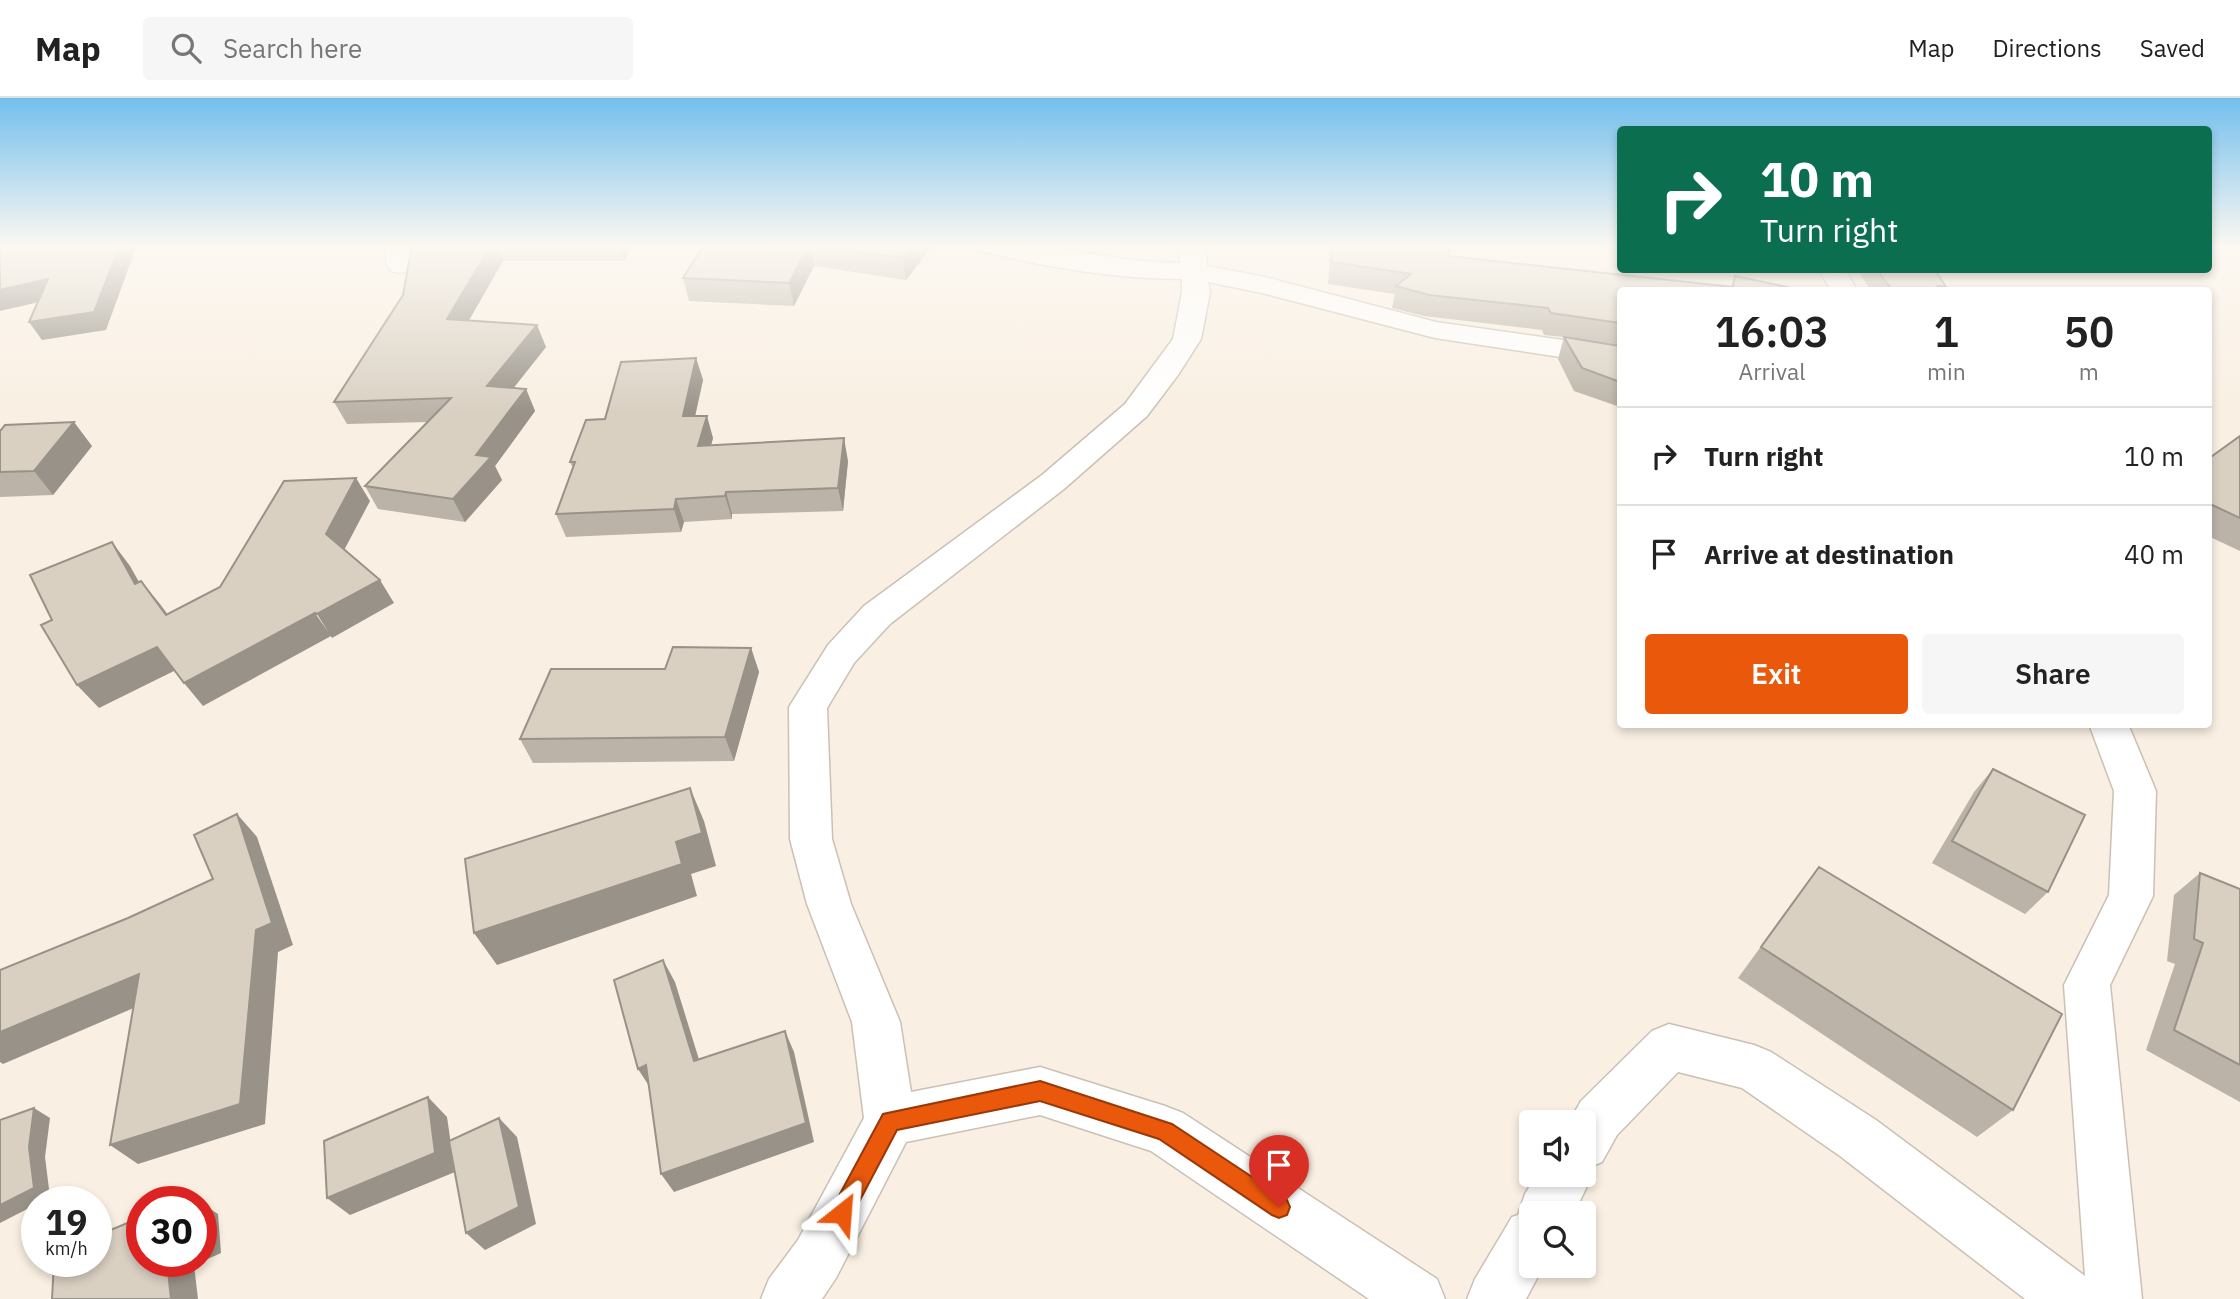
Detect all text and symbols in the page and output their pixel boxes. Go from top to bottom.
search box [143,17,633,80]
text: Map [35,27,101,70]
icon: search [167,29,205,67]
text: Search here [223,31,362,65]
text: Map [1908,32,1954,64]
text: Directions [1992,32,2102,64]
text: Saved [2140,32,2205,64]
text: 10 m [1760,147,1874,210]
icon: right [1645,154,1736,245]
text: Turn right [1760,209,1898,251]
text: 16:03 [1715,304,1829,359]
text: 1 [1934,304,1959,359]
text: 50 [2064,304,2114,359]
text: Arrival [1738,356,1805,386]
text: min [1927,356,1966,386]
text: m [2079,356,2099,386]
icon: right [1645,437,1683,475]
text: Turn right [1704,439,1823,473]
text: 10 m [2124,439,2184,473]
icon: arrive [1645,535,1683,573]
text: Arrive at destination [1704,537,1954,571]
text: 40 m [2124,537,2184,571]
button: Exit [1645,634,1908,714]
button: Share [1922,634,2184,714]
map controls [1519,1110,1596,1278]
button: sound [1519,1110,1596,1187]
pin [1249,1135,1309,1207]
icon: arrive [1260,1146,1298,1184]
position arrow [805,1176,879,1250]
speed limit sign: 30 [126,1186,217,1277]
text: 19 [45,1199,88,1245]
button: search [1519,1201,1596,1278]
text: km/h [45,1237,88,1260]

